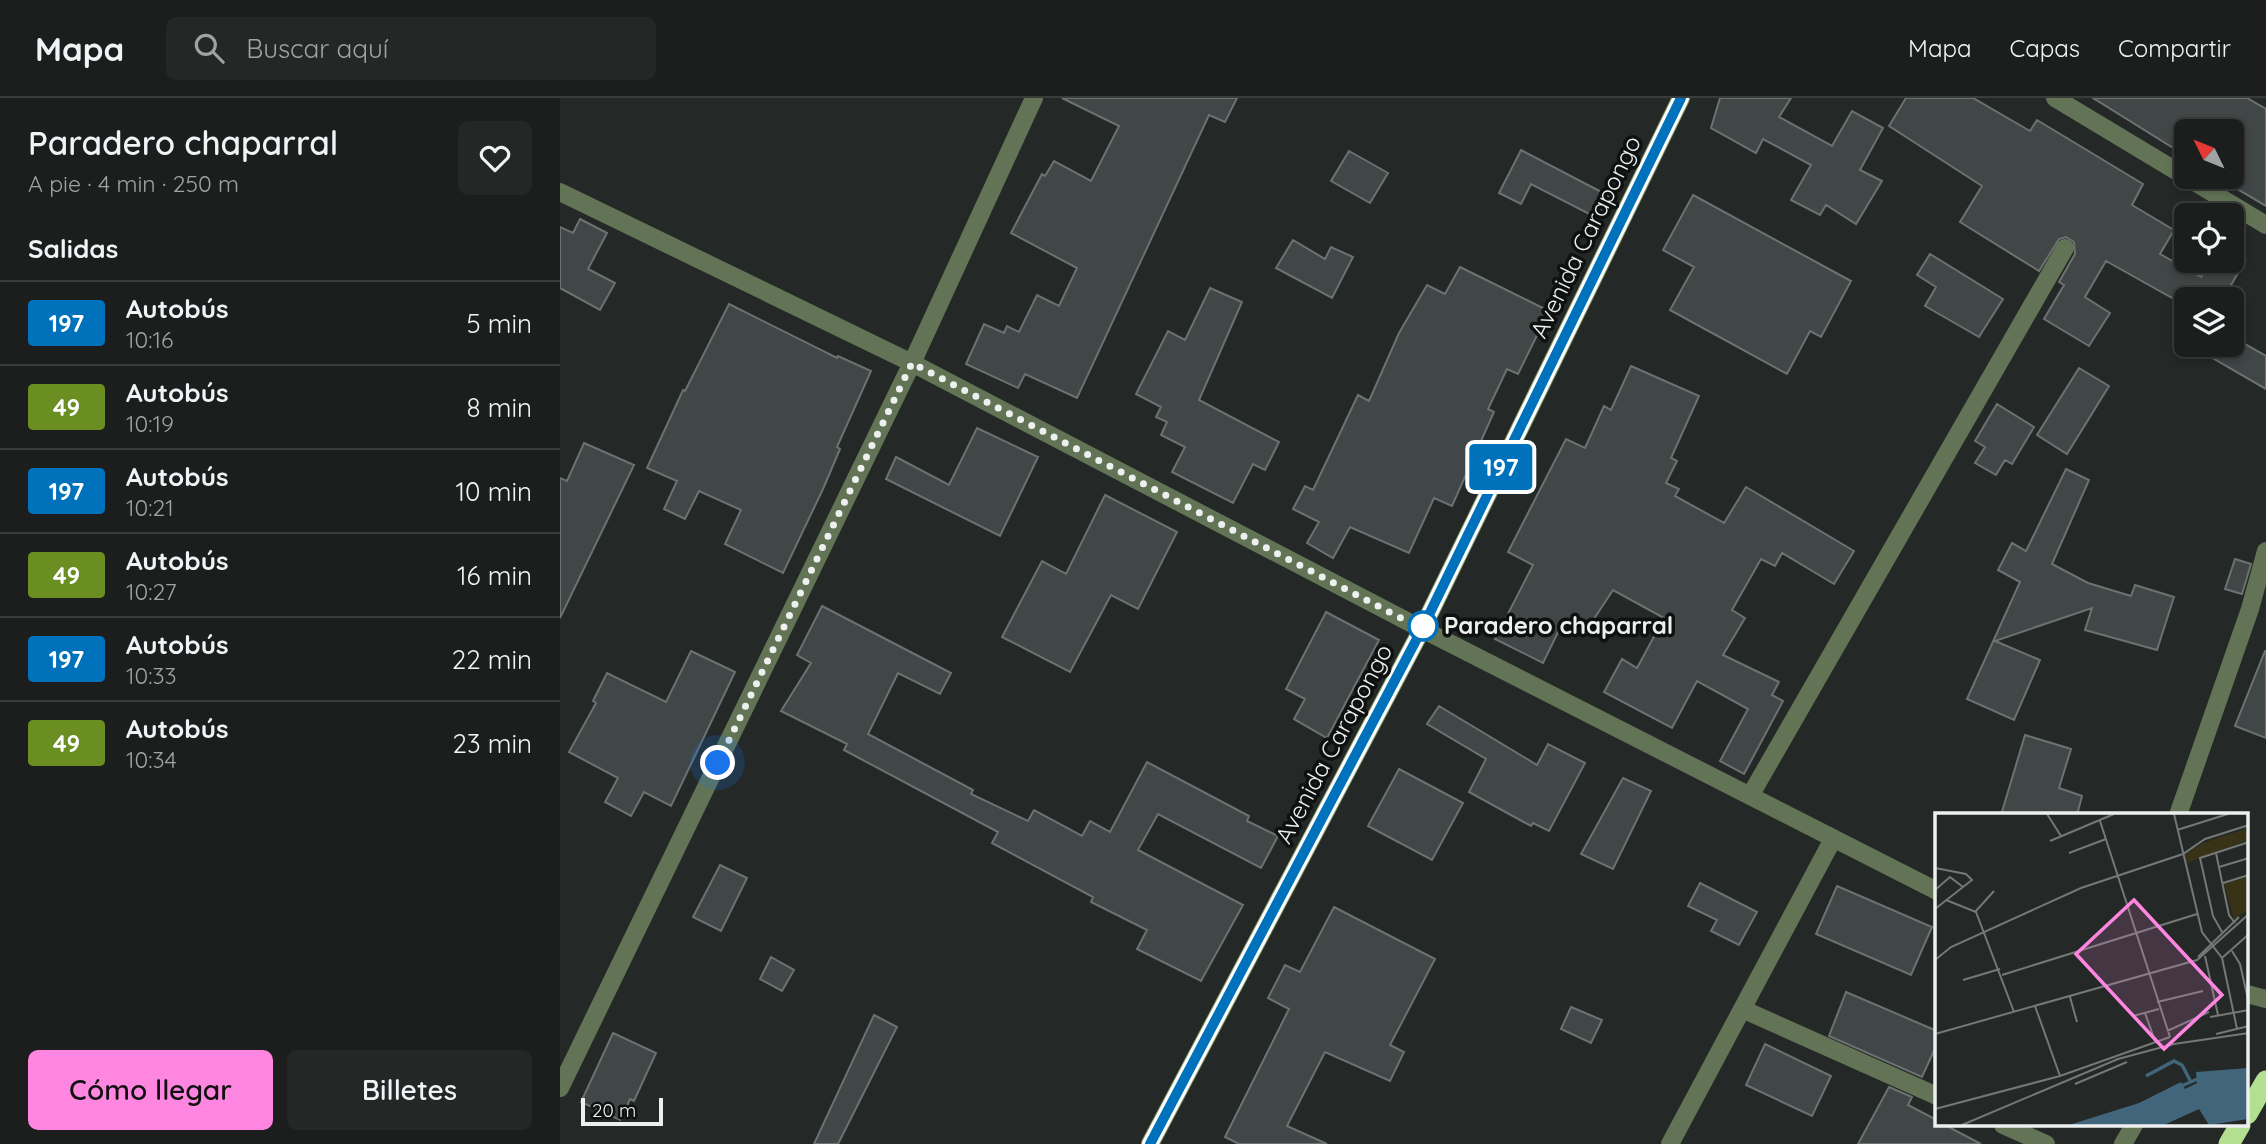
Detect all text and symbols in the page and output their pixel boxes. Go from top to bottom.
search box [166,17,656,80]
text: Mapa [35,28,124,69]
icon: search [190,29,228,67]
text: Buscar aquí [246,32,388,65]
text: Mapa [1908,33,1972,63]
text: Capas [2010,33,2080,63]
text: Compartir [2118,33,2231,63]
north arrow [2174,119,2244,189]
map controls [2174,119,2244,357]
button: heart [458,121,532,195]
text: Paradero chaparral [28,122,338,163]
street label: Avenida Carapongo [1523,131,1647,343]
text: A pie · 4 min · 250 m [28,169,239,198]
button: locate [2174,203,2244,273]
text: Salidas [28,232,118,265]
button: layers [2174,287,2244,357]
text: Autobús [126,292,228,325]
text: 5 min [466,307,532,340]
text: 197 [49,308,84,338]
text: 10:16 [126,325,173,354]
text: Autobús [126,376,228,409]
text: 8 min [467,391,532,424]
text: 49 [53,392,80,422]
text: 10:19 [126,409,174,438]
line badge: 197 [1461,444,1541,490]
text: 197 [1483,452,1519,482]
text: Autobús [126,460,228,493]
text: 10 min [456,475,532,508]
text: 197 [49,476,84,506]
text: 10:21 [126,493,174,522]
text: Autobús [126,544,228,577]
text: 16 min [457,559,532,592]
text: 49 [53,560,80,590]
text: 10:27 [126,577,177,606]
place label: Paradero chaparral [1444,610,1673,640]
marker: Paradero chaparral [1408,611,1438,641]
text: Autobús [126,628,228,661]
street label: Avenida Carapongo [1268,639,1398,848]
text: 22 min [452,643,532,676]
text: 197 [49,644,84,674]
text: 10:33 [126,661,177,690]
text: Autobús [126,712,228,745]
text: 23 min [453,727,532,760]
text: 49 [53,728,80,758]
text: 10:34 [126,745,177,774]
your location [700,745,735,780]
inset map [1935,813,2248,1126]
button: Cómo llegar [28,1050,273,1130]
button: Billetes [287,1050,532,1130]
scale bar [581,1095,663,1127]
text: 20 m [592,1098,636,1122]

